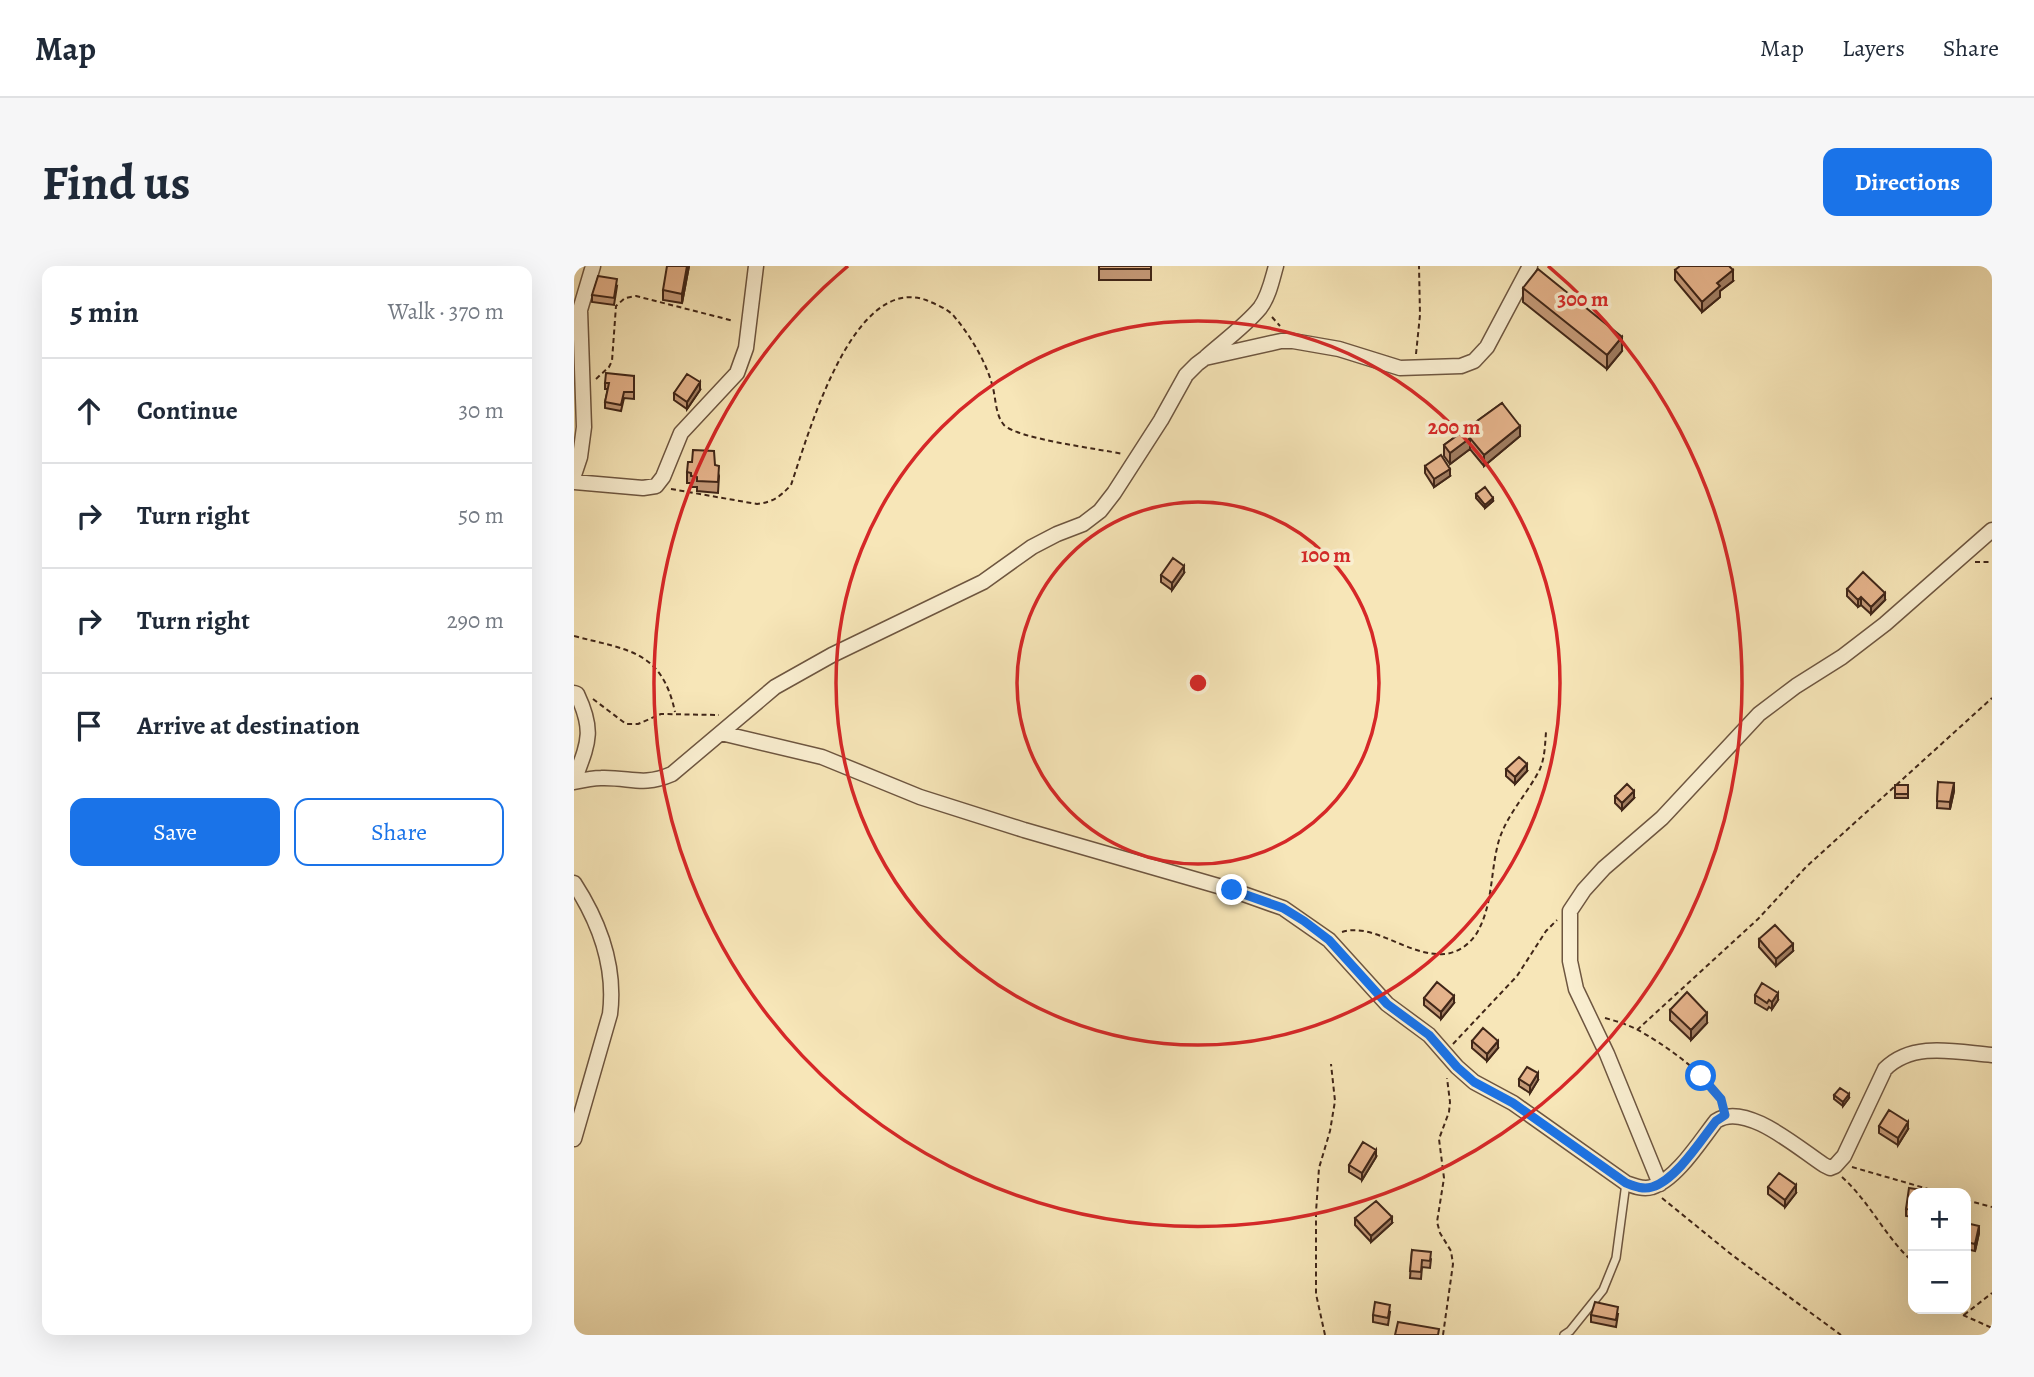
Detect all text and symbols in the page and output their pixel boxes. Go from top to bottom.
text: Map [35,26,96,71]
text: Map [1760,32,1804,64]
text: Layers [1842,32,1905,64]
text: Share [1943,32,1999,64]
button: Directions [1823,148,1992,216]
text: Find us [42,149,190,216]
text: 300 m [1557,285,1609,313]
text: 5 min [70,292,139,332]
text: Walk · 370 m [388,296,504,327]
icon: ahead [70,392,108,430]
text: Continue [137,393,238,428]
text: 30 m [458,395,504,426]
text: 200 m [1428,413,1481,441]
icon: right [70,497,108,535]
text: Turn right [137,498,250,533]
text: 50 m [458,500,504,531]
text: 100 m [1301,541,1351,569]
icon: right [70,602,108,640]
text: Turn right [137,603,250,638]
text: 290 m [447,605,504,636]
centre of rings [1186,671,1210,695]
icon: arrive [70,707,108,745]
text: Arrive at destination [137,708,360,743]
button: Save [70,798,280,866]
button: Share [294,798,504,866]
route end [1216,874,1247,905]
route start [1685,1060,1716,1091]
map controls [1908,1188,1971,1314]
button: + [1908,1188,1971,1251]
button: − [1908,1251,1971,1314]

